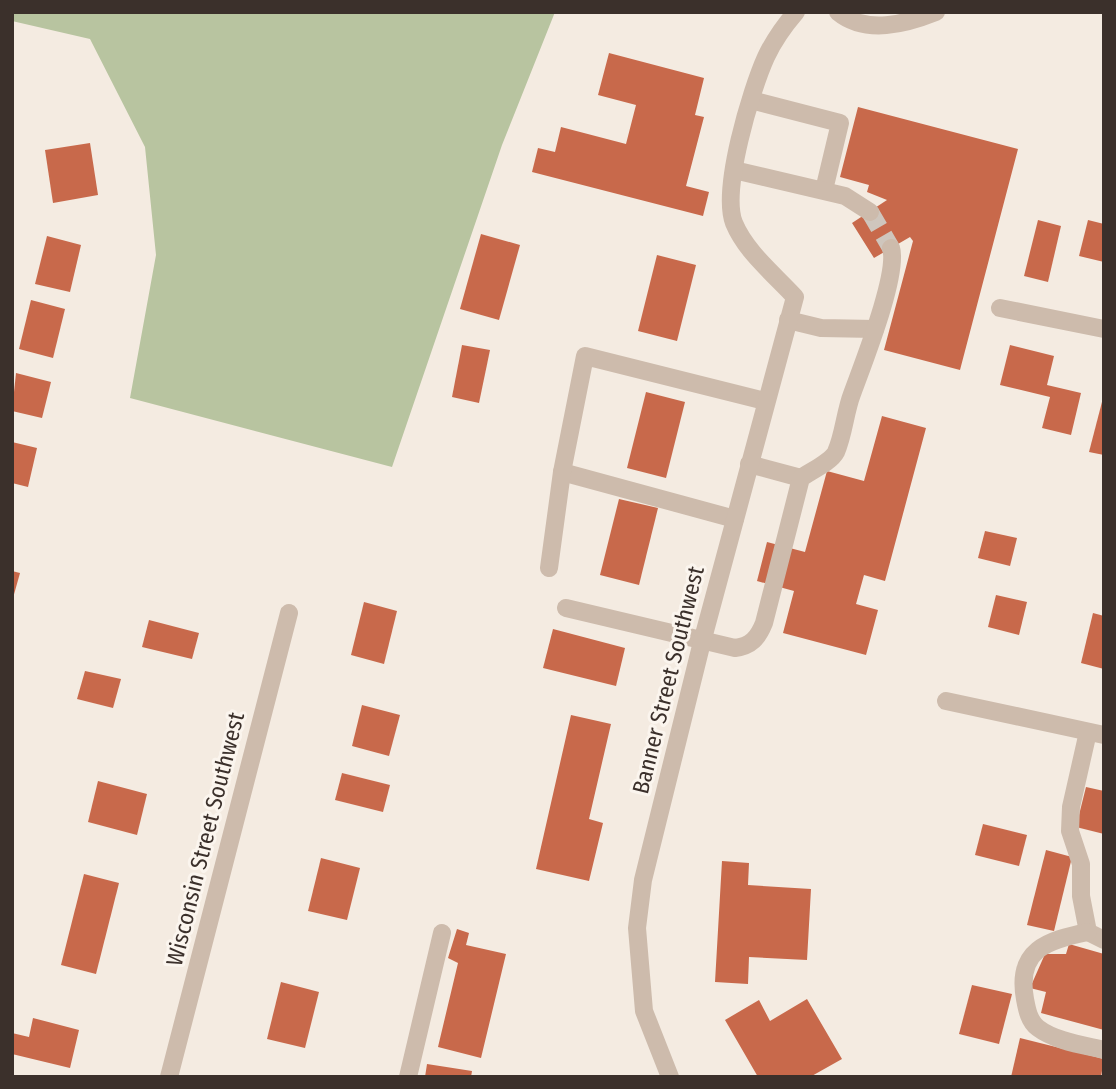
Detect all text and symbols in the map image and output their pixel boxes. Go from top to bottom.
street label: Banner Street Southwest [626,563,710,797]
street label: Wisconsin Street Southwest [160,709,250,969]

